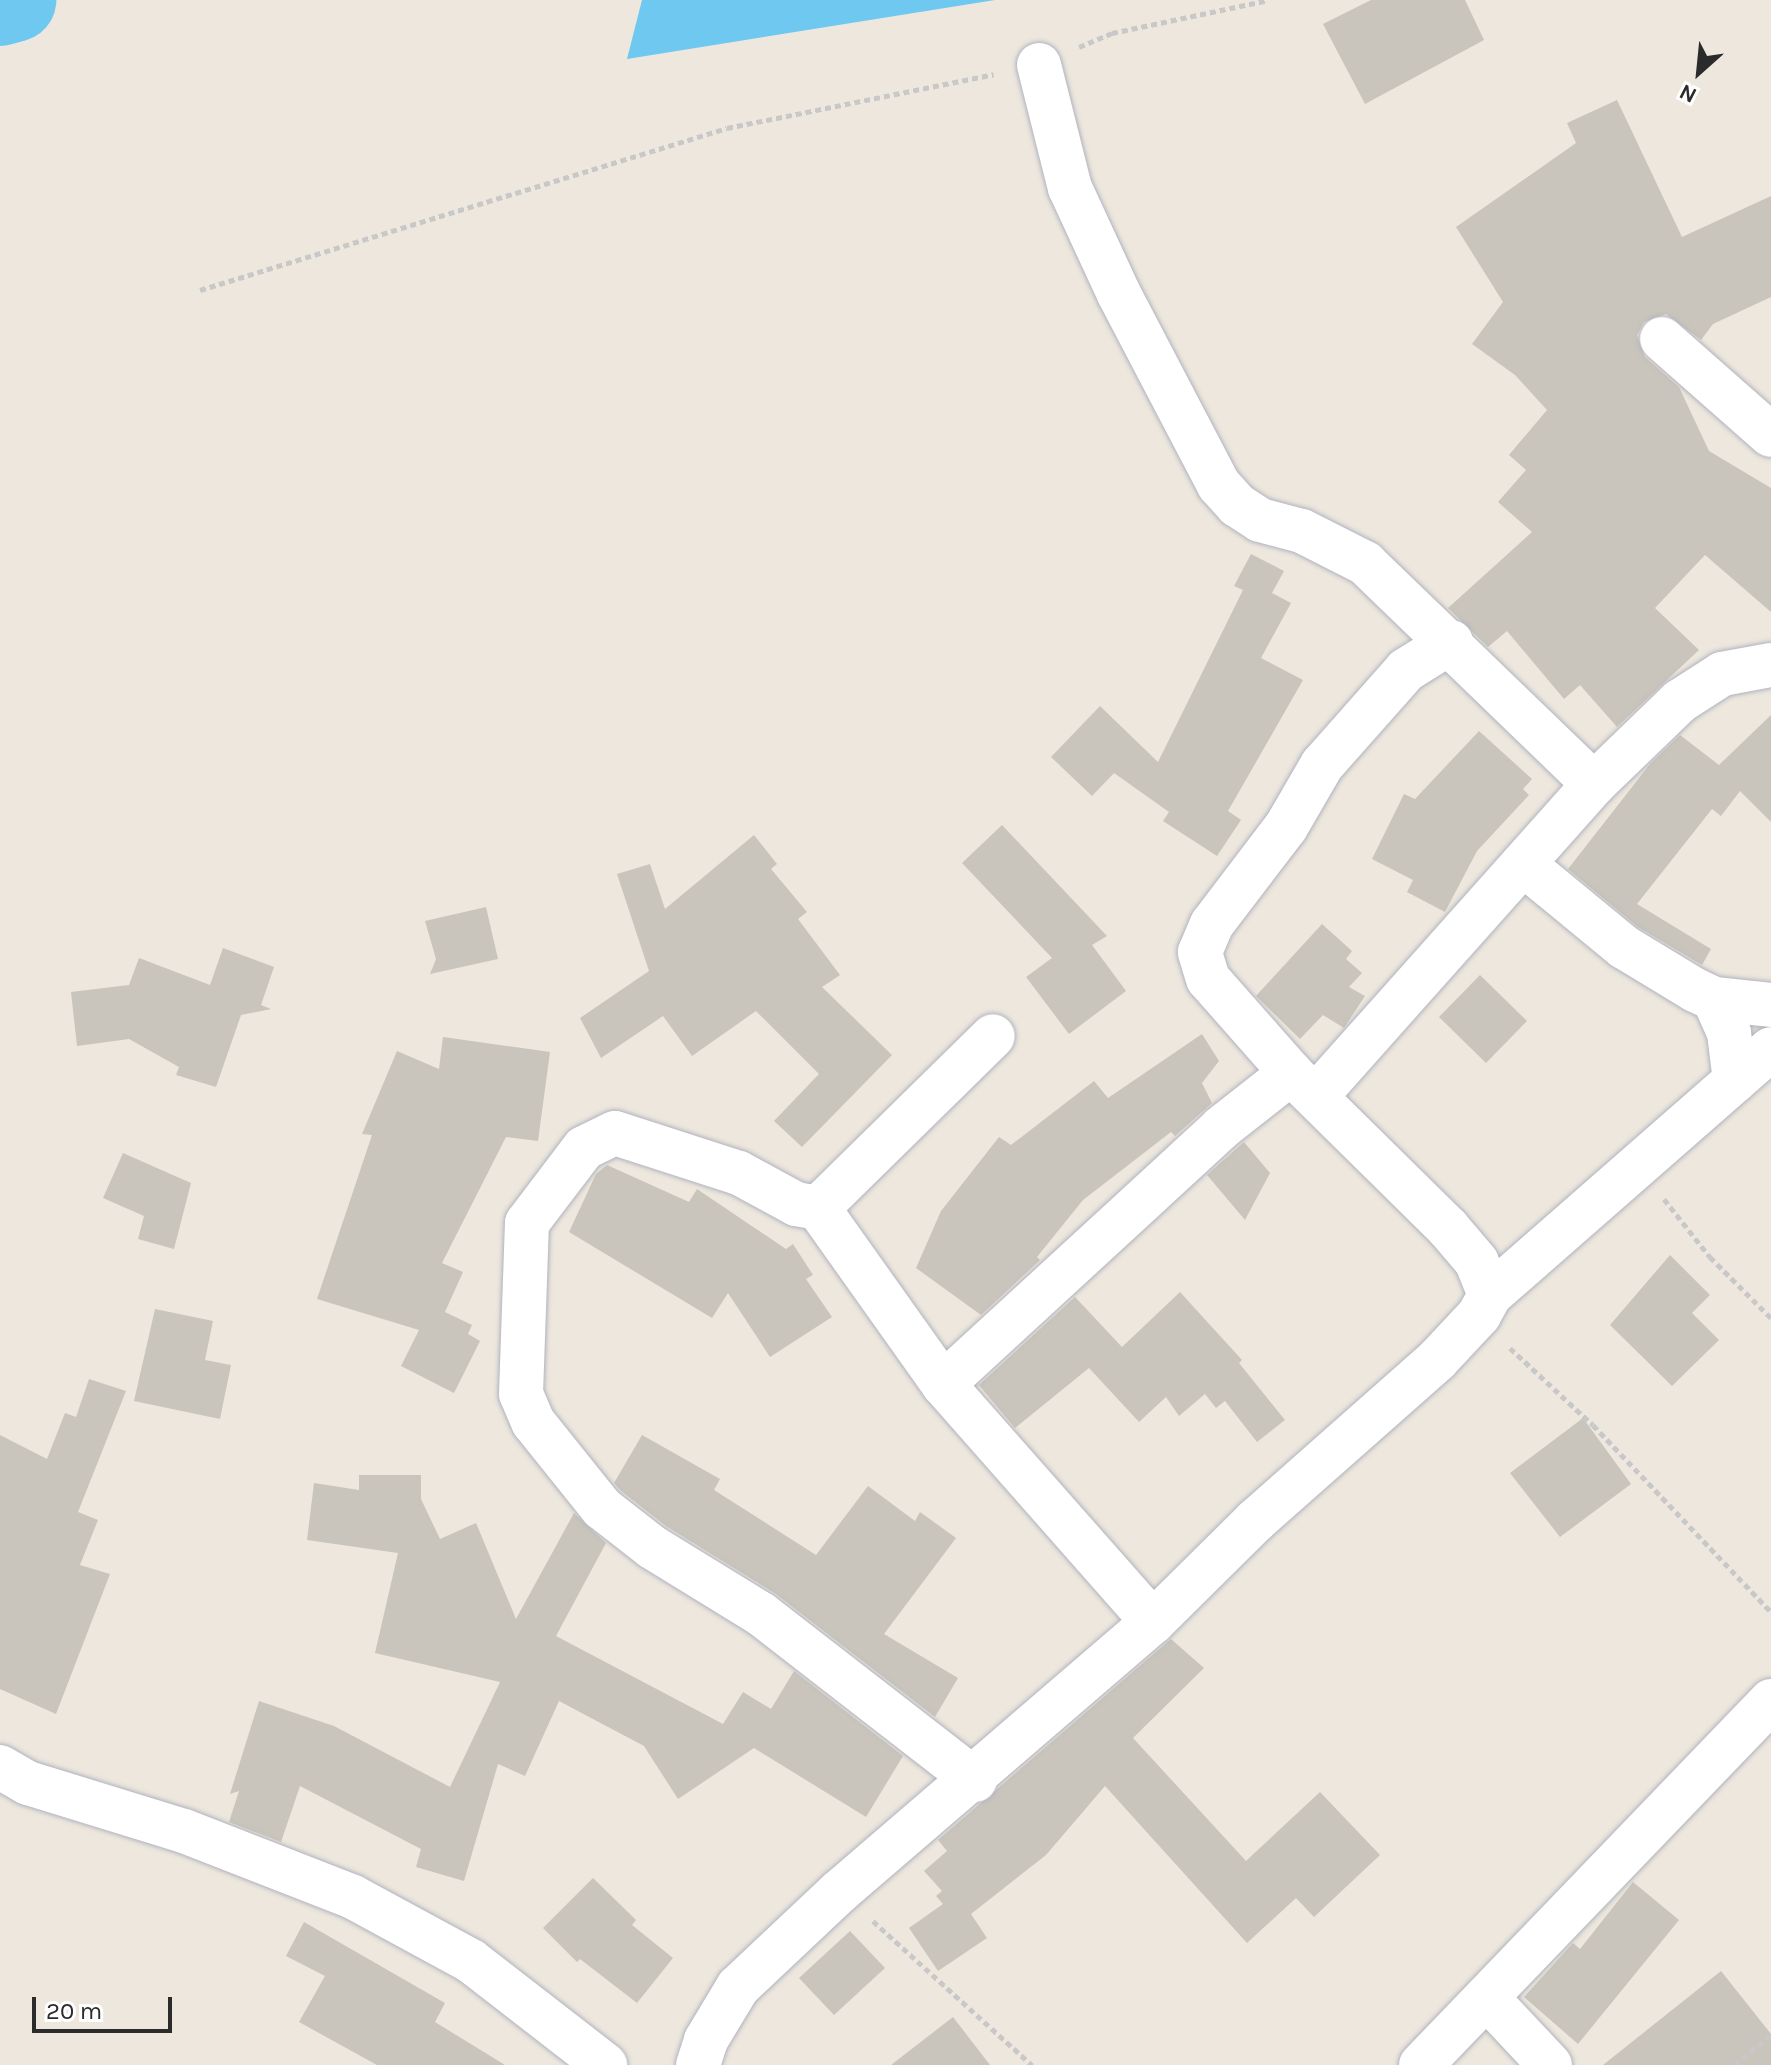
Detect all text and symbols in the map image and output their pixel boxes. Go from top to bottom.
north arrow [1659,32,1739,112]
text: N [1675,78,1701,109]
scale bar [36,1981,176,2031]
text: 20 m [46,1997,102,2025]

